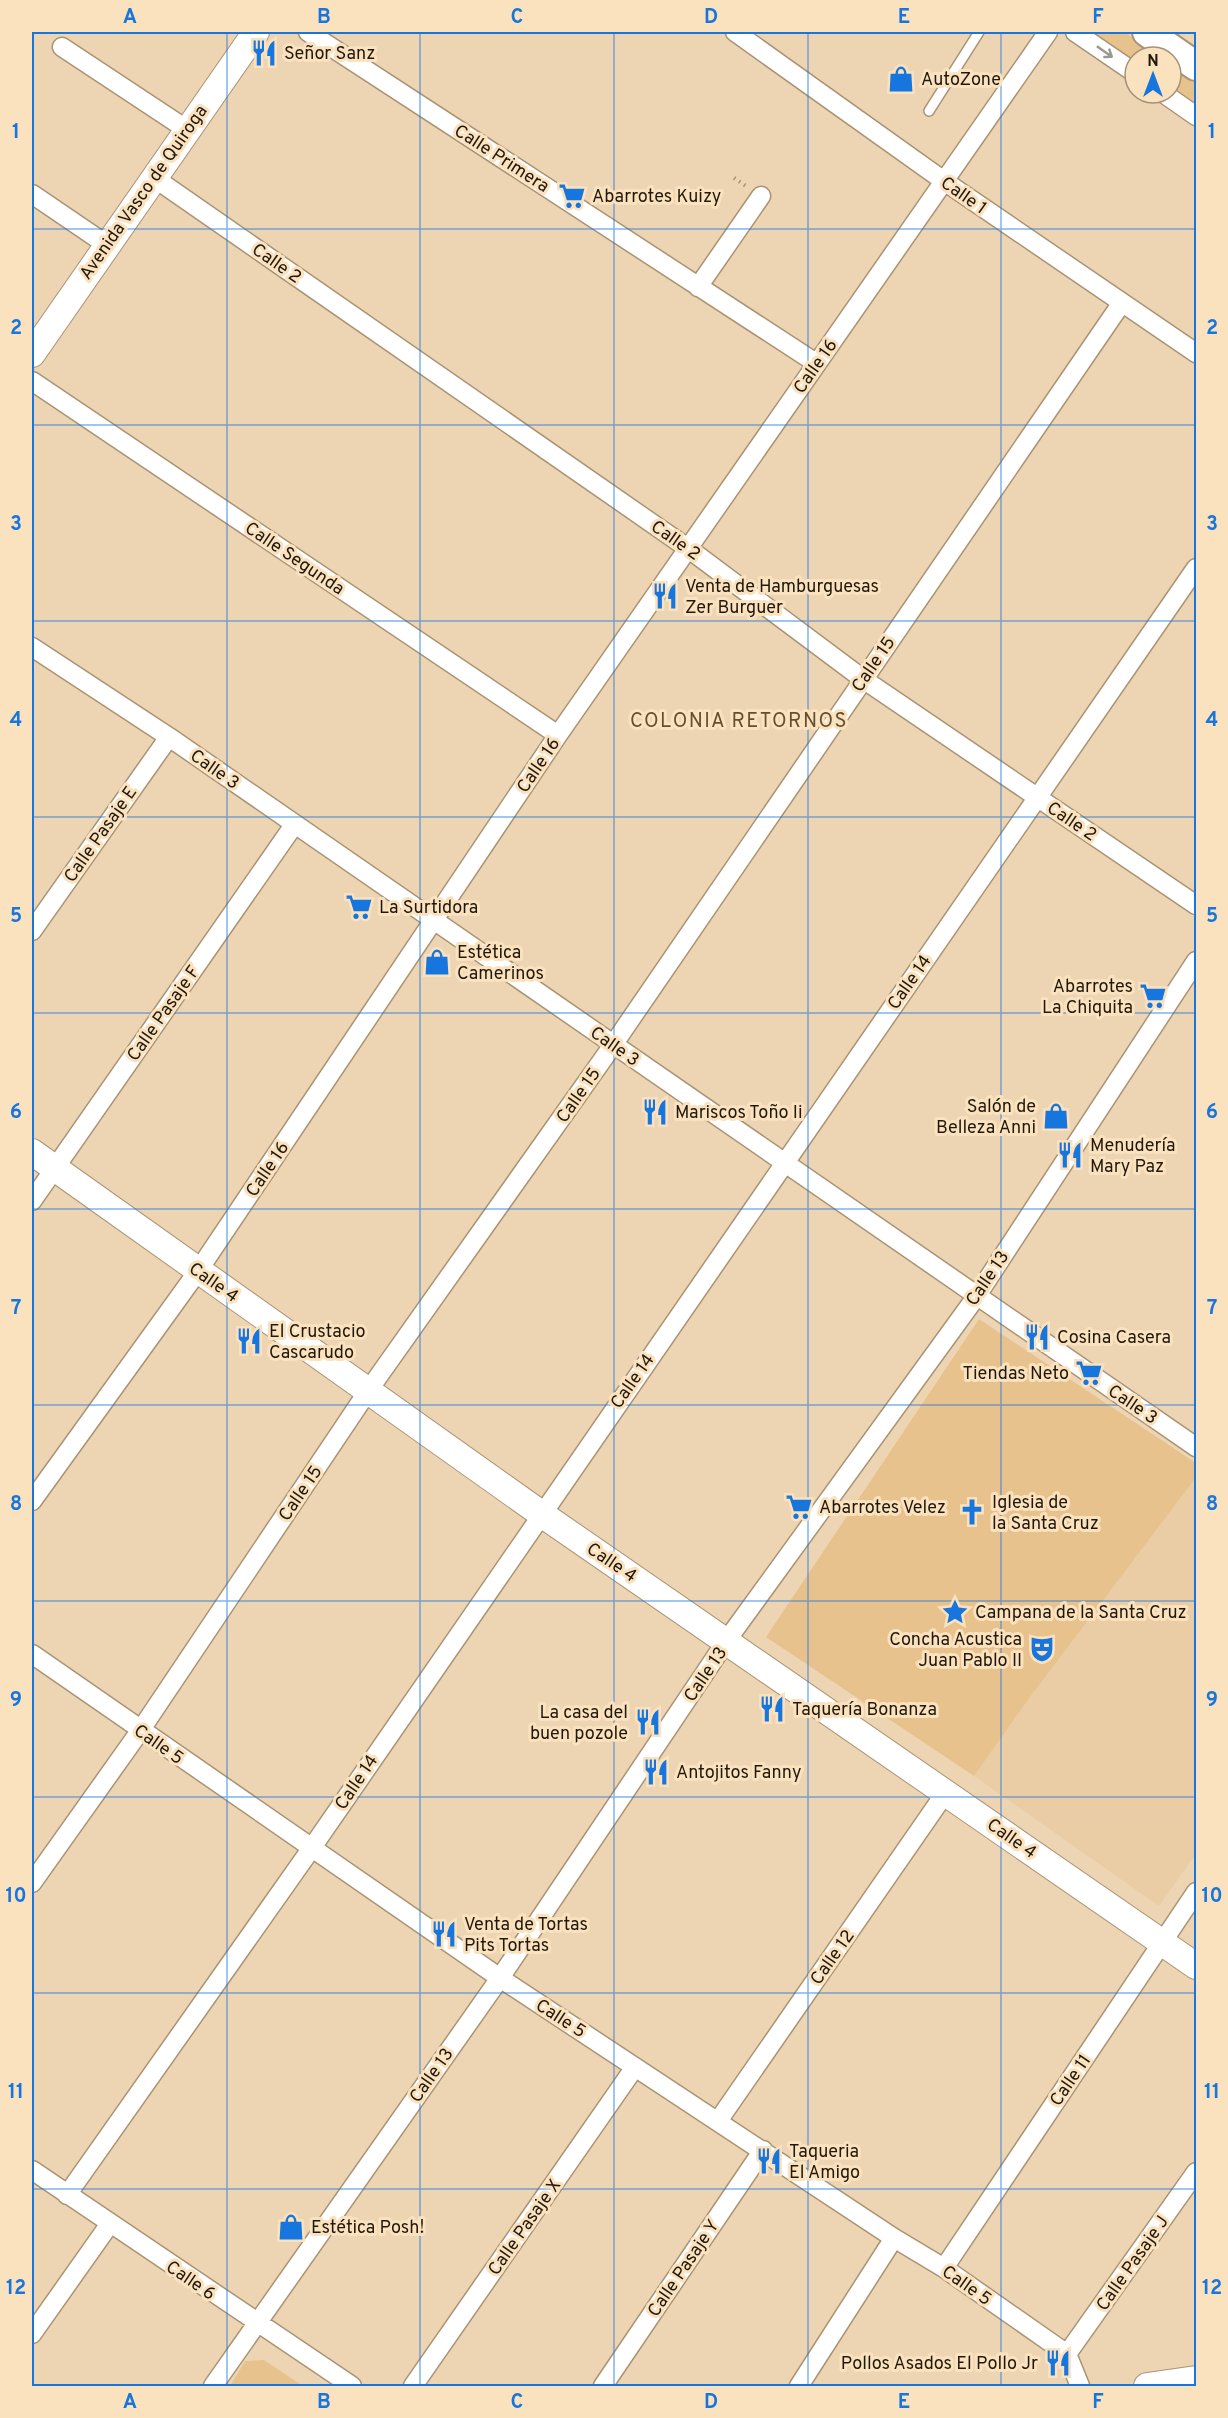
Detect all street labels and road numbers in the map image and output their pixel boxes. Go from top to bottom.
street label: Avenida Vasco de Quiroga [75,101,213,285]
street label: Calle Primera [449,120,553,199]
street label: Calle 1 [936,172,991,220]
street label: Calle 2 [247,239,305,290]
street label: Calle 16 [789,335,843,399]
street label: Calle 2 [646,516,704,567]
street label: Calle Segunda [240,517,348,601]
street label: Calle 15 [847,633,901,697]
street label: Calle 16 [512,734,566,798]
street label: Calle 3 [185,745,243,796]
street label: Calle Pasaje E [60,782,143,888]
street label: Calle 2 [1042,797,1101,847]
street label: Calle 14 [883,951,937,1015]
street label: Calle Pasaje F [123,961,206,1066]
street label: Calle 3 [585,1022,643,1073]
street label: Calle 15 [552,1064,607,1128]
street label: Calle 16 [241,1138,295,1202]
street label: Calle 13 [961,1247,1015,1311]
street label: Calle 4 [184,1258,243,1309]
street label: Calle 14 [606,1350,660,1414]
street label: Calle 3 [1103,1380,1162,1430]
street label: Calle 15 [274,1462,328,1526]
street label: Calle 4 [582,1538,641,1588]
street label: Calle 13 [679,1643,733,1707]
street label: Calle 5 [129,1720,188,1771]
street label: Calle 14 [330,1751,384,1815]
street label: Calle 4 [982,1814,1041,1865]
street label: Calle 12 [806,1926,860,1990]
street label: Calle 5 [531,1994,590,2044]
street label: Calle 13 [405,2044,459,2108]
street label: Calle 11 [1046,2050,1097,2111]
street label: Calle Pasaje X [484,2175,567,2281]
street label: Calle Pasaje J [1092,2212,1175,2316]
street label: Calle Pasaje Y [643,2216,725,2322]
street label: Calle 6 [161,2256,219,2306]
street label: Calle 5 [937,2261,996,2312]

